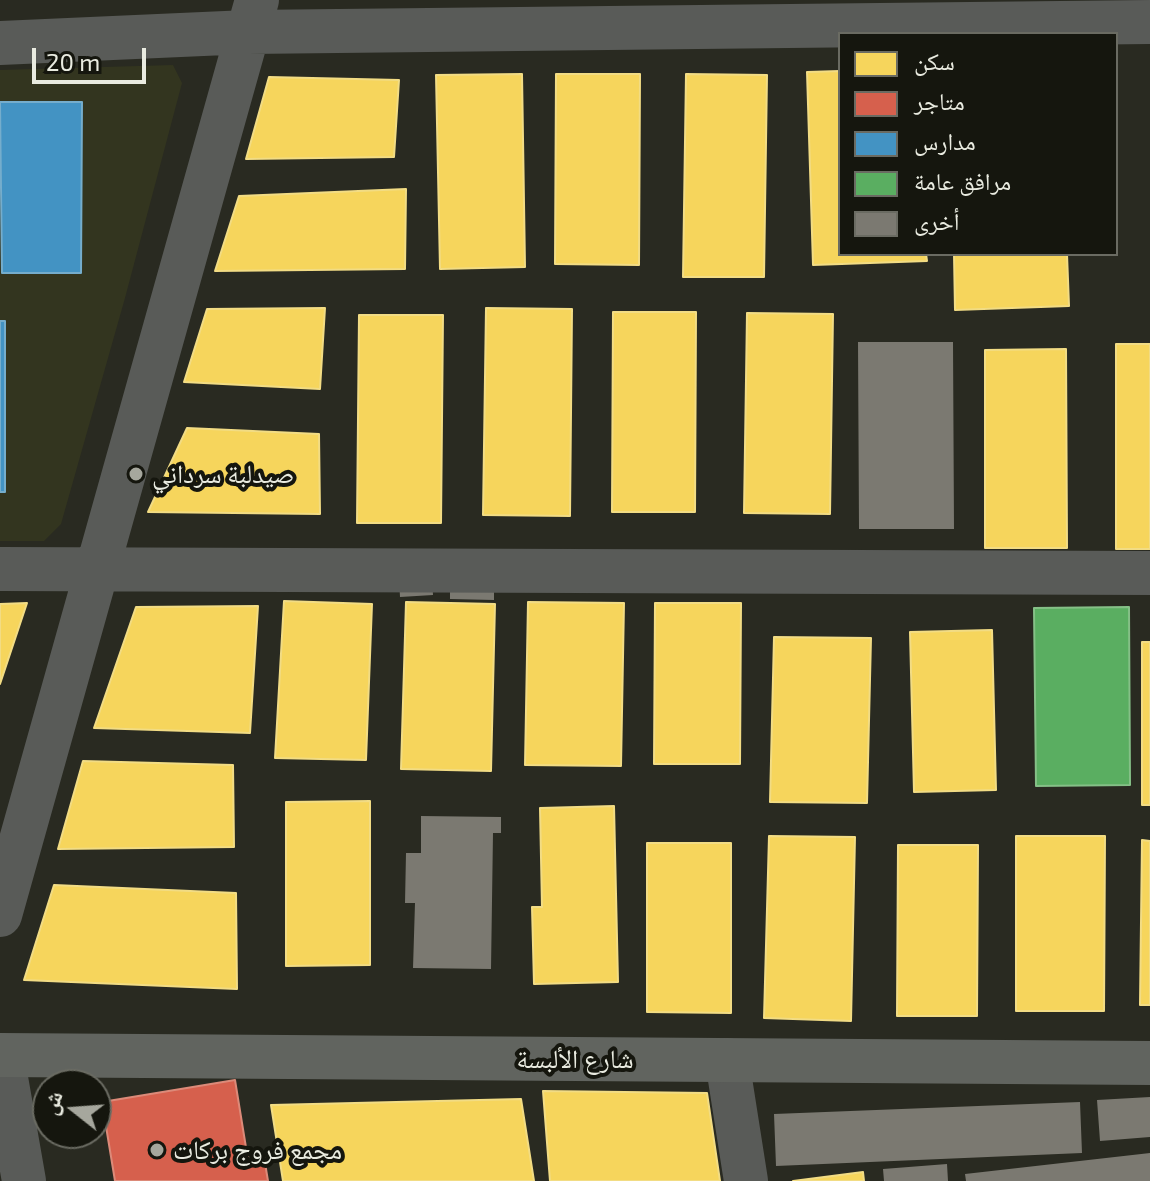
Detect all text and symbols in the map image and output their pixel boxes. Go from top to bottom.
scale bar [36,32,150,82]
legend [838,32,1118,256]
text: سكن [914,46,955,75]
text: 20 m [46,47,100,76]
text: متاجر [914,86,965,115]
text: مدارس [914,126,976,155]
text: مرافق عامة [914,166,1011,195]
text: أخرى [914,206,960,235]
place label: صيدلبة سرداني [152,458,294,490]
marker: صيدلبة سرداني [127,465,145,483]
street label: شارع الألبسة [517,1043,633,1075]
north arrow [32,1069,112,1149]
text: ش [35,1088,67,1118]
place label: مجمع فروج بركات [173,1134,342,1166]
marker: مجمع فروج بركات [148,1141,166,1159]

